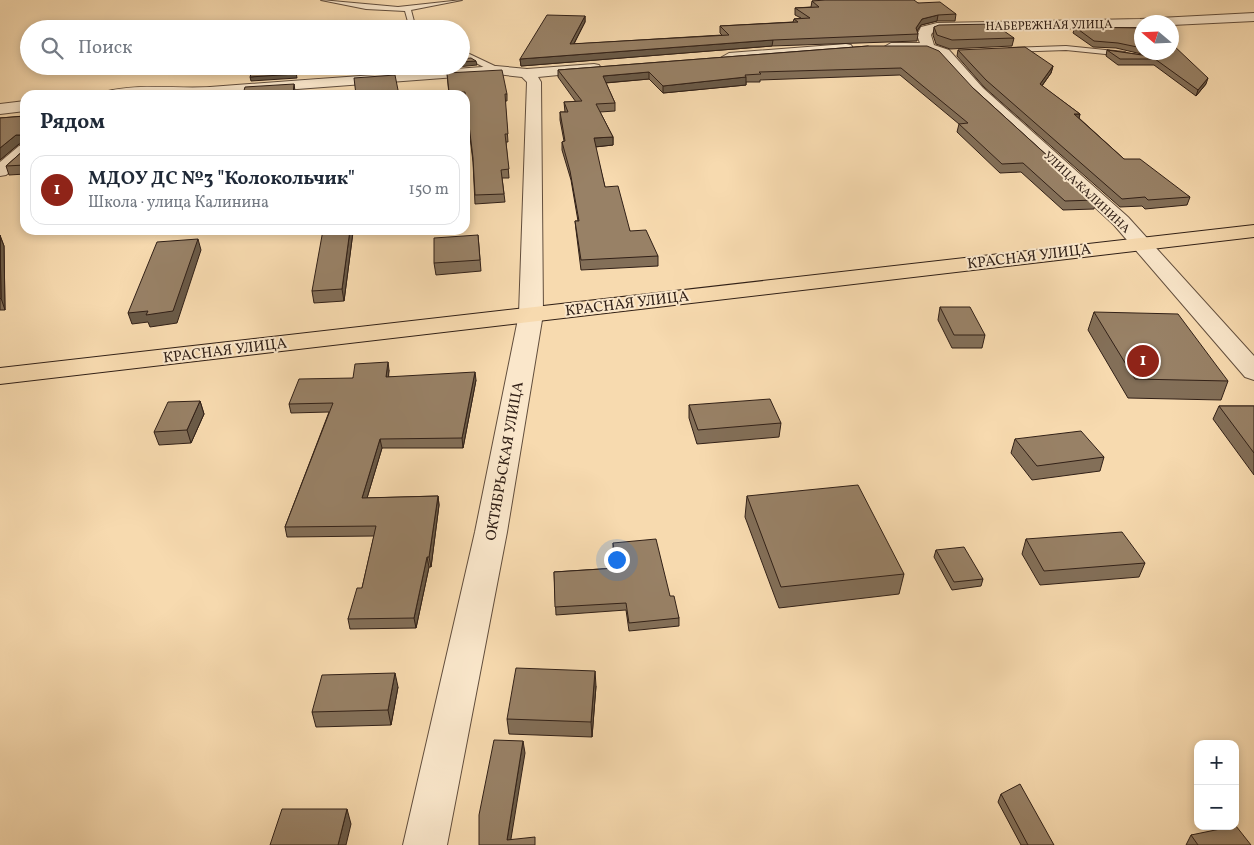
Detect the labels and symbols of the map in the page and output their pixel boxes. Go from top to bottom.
north arrow [1134,15,1179,60]
street label: НАБЕРЕЖНАЯ УЛИЦА [985,17,1113,35]
street label: УЛИЦА КАЛИНИНА [1039,148,1134,238]
street label: КРАСНАЯ УЛИЦА [966,239,1093,276]
street label: КРАСНАЯ УЛИЦА [564,286,691,323]
street label: КРАСНАЯ УЛИЦА [162,333,289,370]
pin: 1 [1127,342,1159,380]
street label: ОКТЯБРЬСКАЯ УЛИЦА [481,380,530,543]
your location [604,547,630,573]

